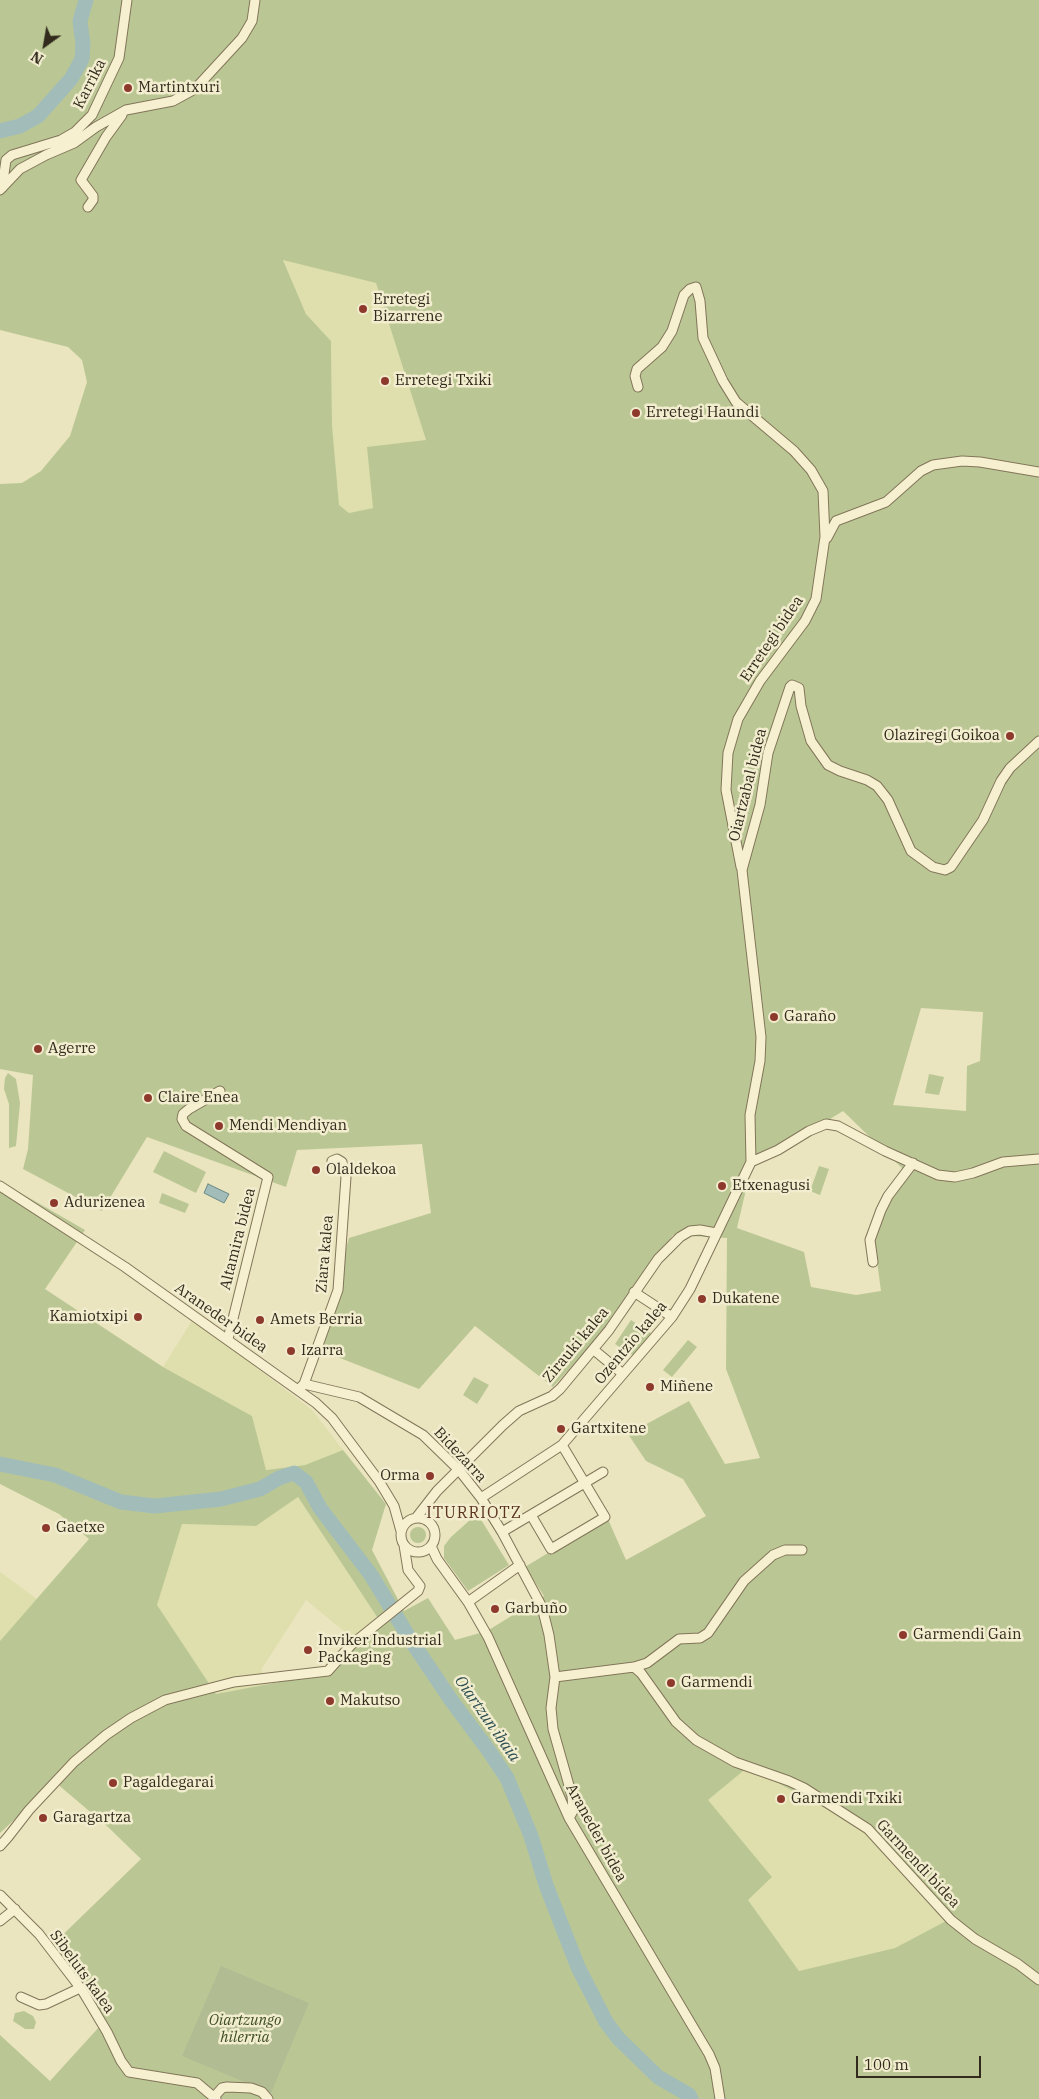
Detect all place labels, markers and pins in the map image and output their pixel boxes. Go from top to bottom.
place label: Martintxuri [138,79,220,97]
marker: Martintxuri [122,82,134,94]
place label: Erretegi Bizarrene [373,291,443,326]
marker: Erretegi Bizarrene [357,303,369,315]
place label: Erretegi Txiki [395,372,492,390]
marker: Erretegi Txiki [379,375,391,387]
place label: Erretegi Haundi [646,404,759,422]
marker: Erretegi Haundi [630,407,642,419]
place label: Olaziregi Goikoa [884,727,1000,745]
marker: Olaziregi Goikoa [1004,730,1016,742]
place label: Garaño [784,1008,836,1026]
marker: Garaño [768,1011,780,1023]
place label: Agerre [48,1040,96,1058]
marker: Agerre [32,1043,44,1055]
place label: Claire Enea [158,1089,239,1107]
marker: Claire Enea [142,1092,154,1104]
place label: Mendi Mendiyan [229,1117,347,1135]
marker: Mendi Mendiyan [213,1120,225,1132]
place label: Olaldekoa [326,1161,396,1179]
marker: Olaldekoa [310,1164,322,1176]
place label: Etxenagusi [732,1177,810,1195]
marker: Etxenagusi [716,1180,728,1192]
place label: Adurizenea [64,1194,145,1212]
marker: Adurizenea [48,1197,60,1209]
place label: Dukatene [712,1290,780,1308]
marker: Dukatene [696,1293,708,1305]
place label: Kamiotxipi [50,1308,128,1326]
marker: Kamiotxipi [132,1311,144,1323]
place label: Amets Berria [270,1311,363,1329]
marker: Amets Berria [254,1314,266,1326]
place label: Izarra [301,1342,343,1360]
marker: Izarra [285,1345,297,1357]
place label: Miñene [660,1378,713,1396]
marker: Miñene [644,1381,656,1393]
place label: Gartxitene [571,1420,646,1438]
marker: Gartxitene [555,1423,567,1435]
place label: Orma [380,1467,420,1485]
marker: Orma [424,1470,436,1482]
place label: Gaetxe [56,1519,105,1537]
marker: Gaetxe [40,1522,52,1534]
place label: Garbuño [505,1600,567,1618]
marker: Garbuño [489,1603,501,1615]
place label: Garmendi Gain [913,1626,1022,1644]
marker: Garmendi Gain [897,1629,909,1641]
place label: Inviker Industrial Packaging [318,1632,442,1667]
marker: Inviker Industrial Packaging [302,1644,314,1656]
place label: Garmendi [681,1674,753,1692]
marker: Garmendi [665,1677,677,1689]
place label: Makutso [340,1692,400,1710]
marker: Makutso [324,1695,336,1707]
place label: Pagaldegarai [123,1774,214,1792]
marker: Pagaldegarai [107,1777,119,1789]
place label: Garmendi Txiki [791,1790,902,1808]
marker: Garmendi Txiki [775,1793,787,1805]
place label: Garagartza [53,1809,131,1827]
marker: Garagartza [37,1812,49,1824]

